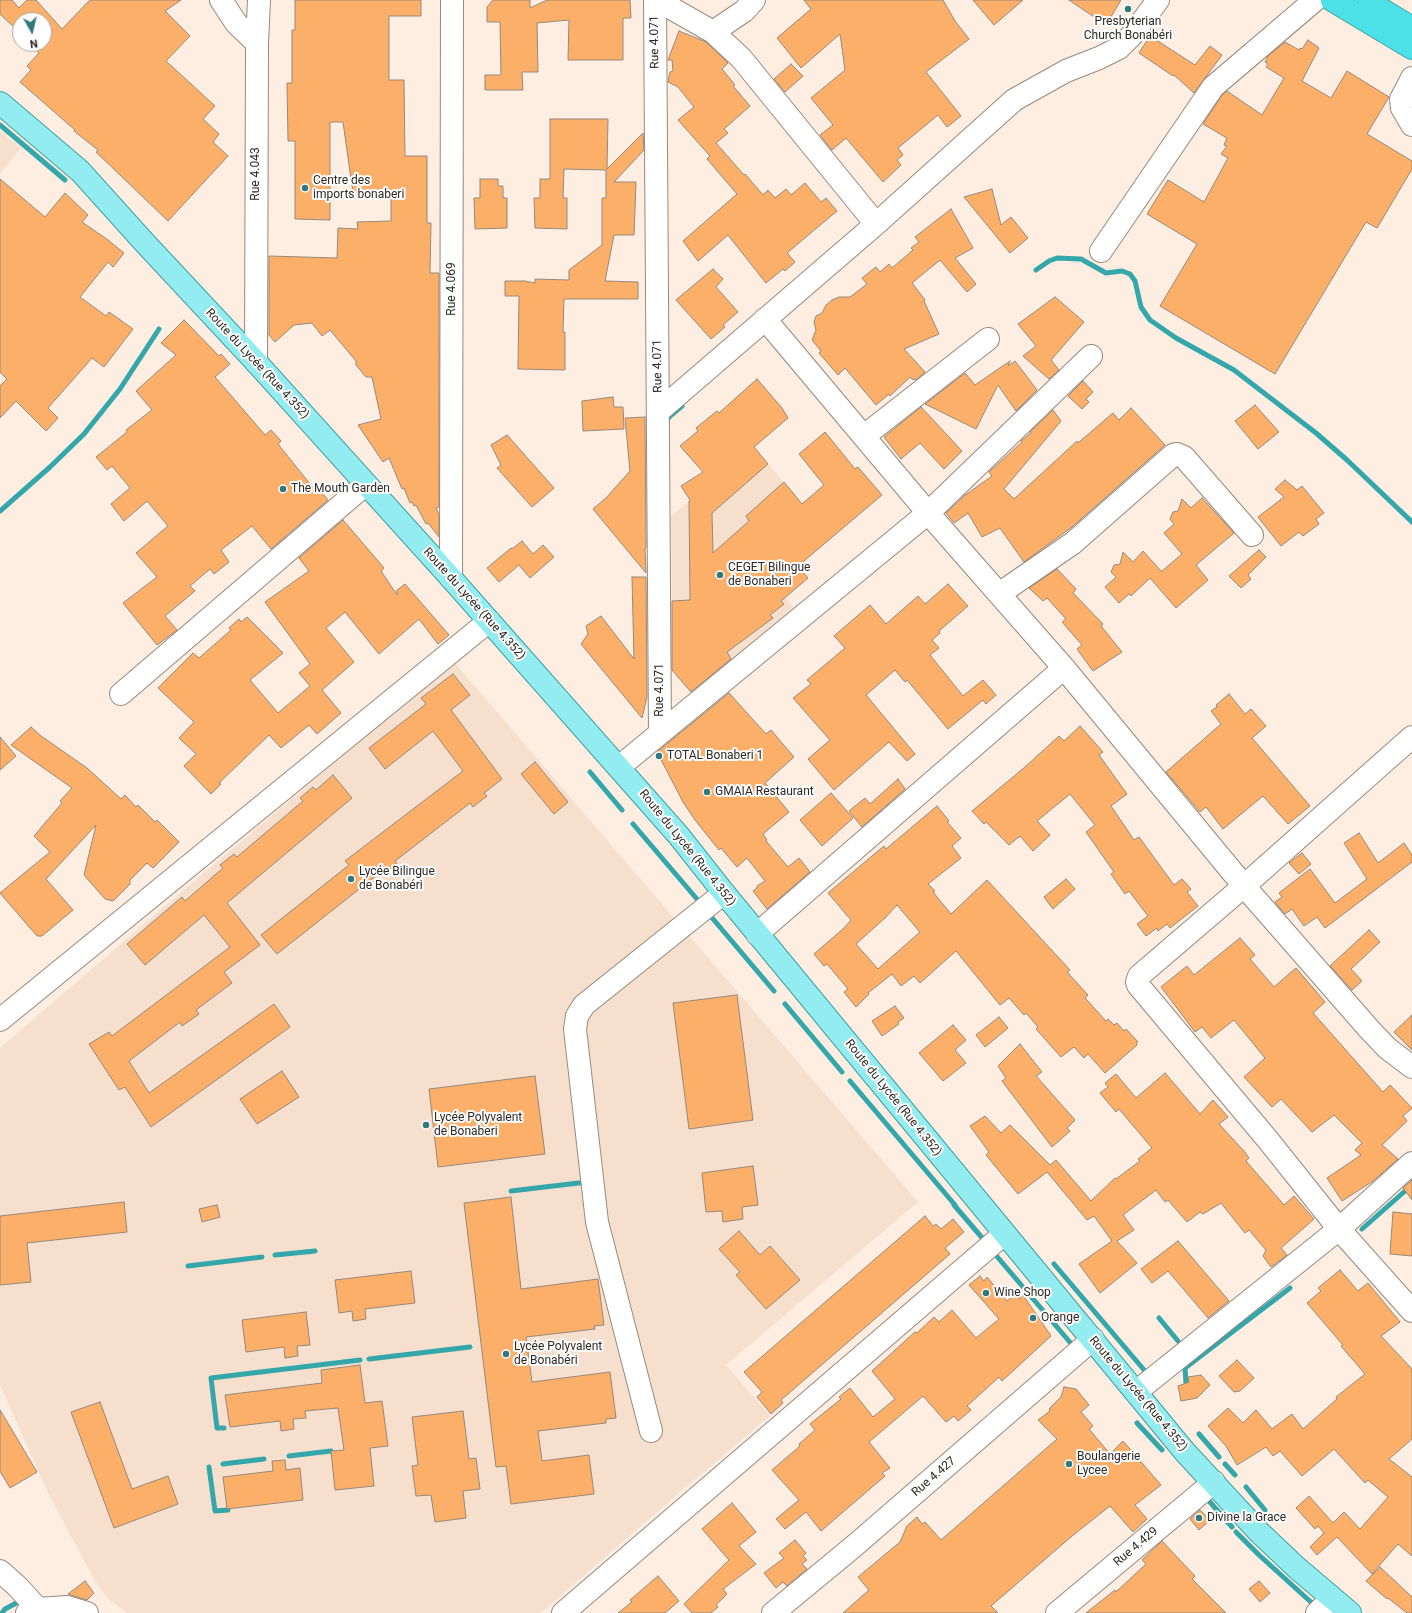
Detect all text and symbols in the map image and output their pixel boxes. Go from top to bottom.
marker: Presbyterian Church Bonabéri [1123,4,1133,14]
north arrow [12,12,52,52]
street label: Rue 4.071 [647,15,663,69]
place label: Presbyterian Church Bonabéri [1084,15,1172,43]
text: N [29,36,38,50]
street label: Rue 4.043 [249,147,263,201]
place label: Centre des imports bonaberi [313,174,404,202]
marker: Centre des imports bonaberi [300,183,310,193]
street label: Rue 4.069 [445,262,459,316]
street label: Route du Lycée (Rue 4.352) [202,306,312,422]
street label: Rue 4.071 [650,339,666,393]
place label: The Mouth Garden [291,482,390,496]
marker: The Mouth Garden [278,484,288,494]
street label: Route du Lycée (Rue 4.352) [420,545,528,663]
place label: CEGET Bilingue de Bonaberi [728,561,810,589]
marker: CEGET Bilingue de Bonaberi [715,570,725,580]
street label: Rue 4.071 [653,663,667,717]
place label: TOTAL Bonaberi 1 [667,749,763,763]
marker: TOTAL Bonaberi 1 [654,751,664,761]
place label: GMAIA Restaurant [715,785,814,799]
street label: Route du Lycée (Rue 4.352) [636,787,738,909]
marker: GMAIA Restaurant [702,787,712,797]
place label: Lycée Bilingue de Bonabéri [359,865,435,893]
marker: Lycée Bilingue de Bonabéri [346,874,356,884]
street label: Route du Lycée (Rue 4.352) [842,1037,944,1159]
place label: Lycée Polyvalent de Bonaberi [434,1111,522,1139]
marker: Lycée Polyvalent de Bonaberi [421,1120,431,1130]
place label: Wine Shop [994,1286,1051,1300]
marker: Wine Shop [981,1288,991,1298]
place label: Orange [1041,1311,1079,1325]
marker: Orange [1028,1313,1038,1323]
street label: Route du Lycée (Rue 4.352) [1086,1334,1190,1454]
place label: Lycée Polyvalent de Bonabéri [514,1340,602,1368]
marker: Lycée Polyvalent de Bonabéri [501,1349,511,1359]
place label: Boulangerie Lycee [1077,1450,1140,1478]
street label: Rue 4.427 [909,1454,959,1500]
marker: Boulangerie Lycee [1064,1459,1074,1469]
place label: Divine la Grace [1207,1511,1286,1525]
marker: Divine la Grace [1194,1513,1204,1523]
street label: Rue 4.429 [1111,1524,1161,1570]

